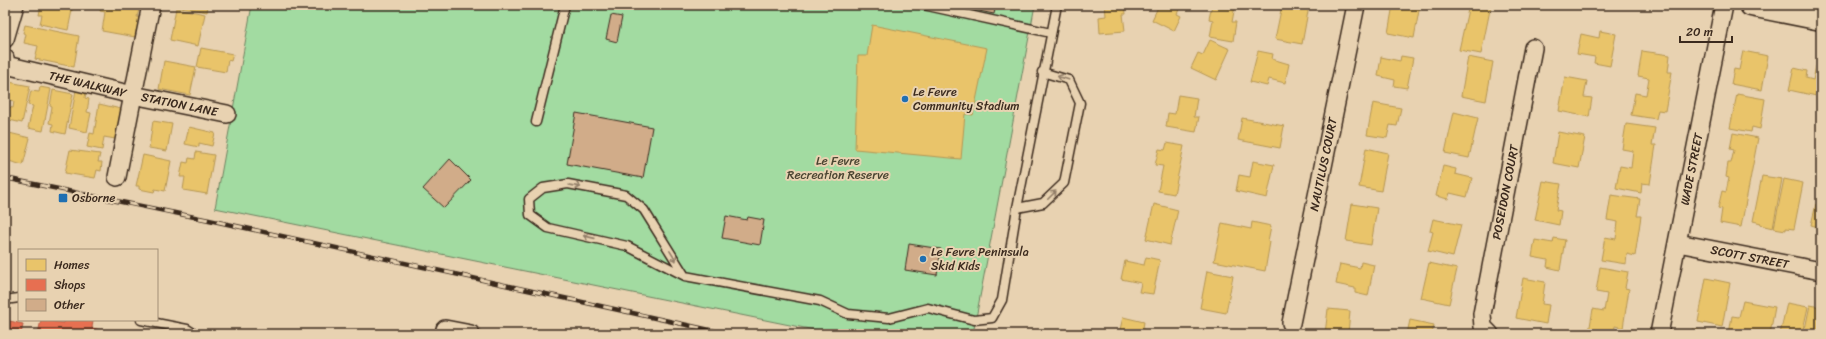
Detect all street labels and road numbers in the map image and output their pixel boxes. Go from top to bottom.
street label: THE WALKWAY [47,64,130,104]
street label: STATION LANE [139,86,221,123]
street label: NAUTILUS COURT [1303,114,1344,213]
street label: WADE STREET [1674,130,1710,207]
street label: POSEIDON COURT [1486,142,1525,241]
street label: SCOTT STREET [1709,239,1791,276]

